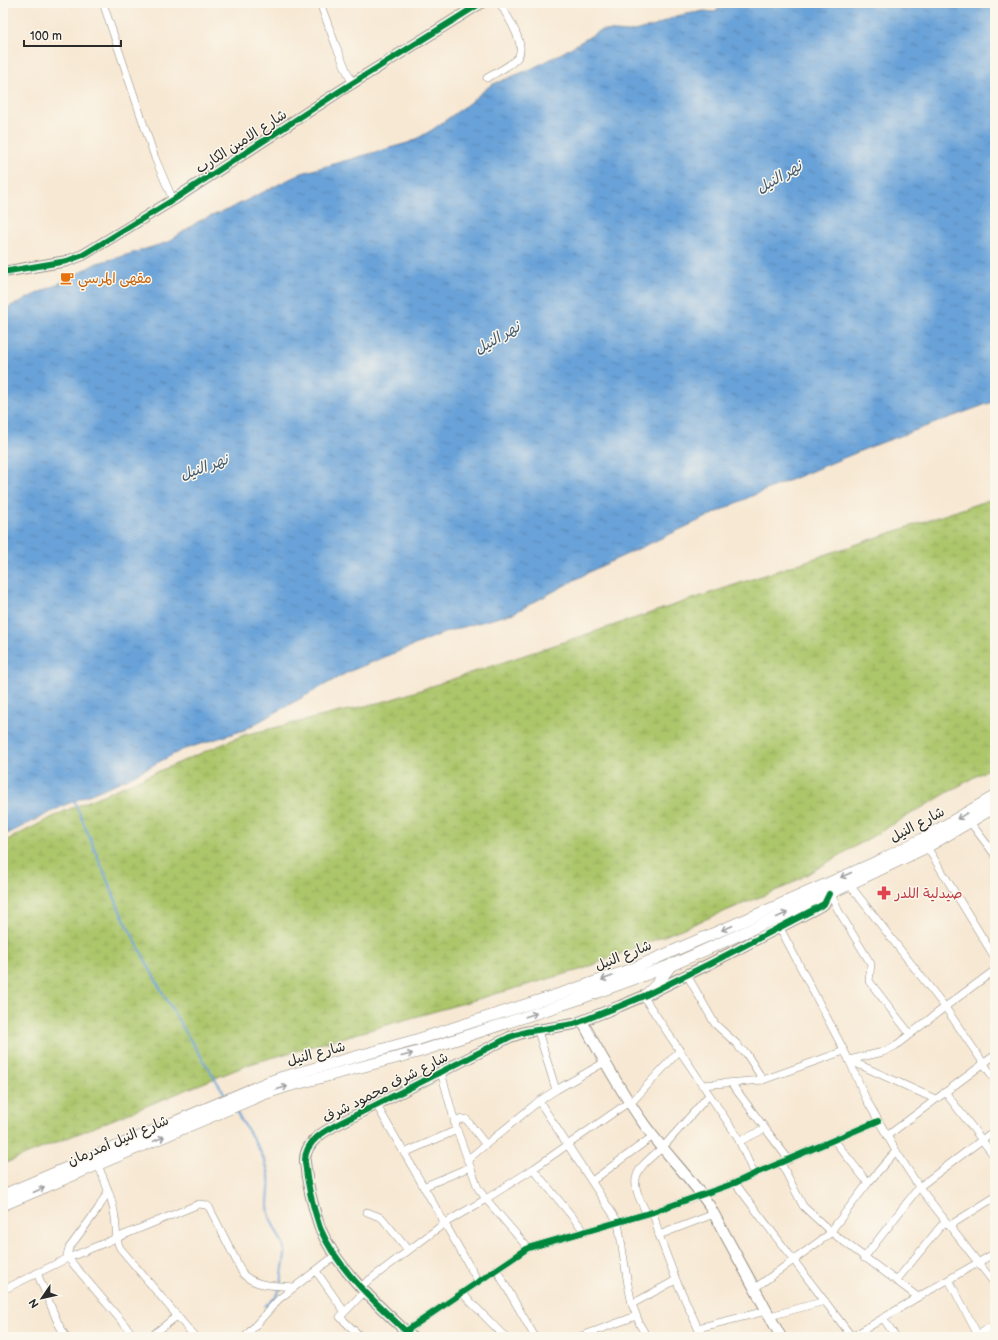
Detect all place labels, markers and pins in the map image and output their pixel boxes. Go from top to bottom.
cafe icon: مقهى المرسي [59,270,75,286]
place label: مقهى المرسي [78,270,152,291]
pharmacy icon: صيدلية اللدر [876,885,892,901]
place label: صيدلية اللدر [894,885,962,902]

